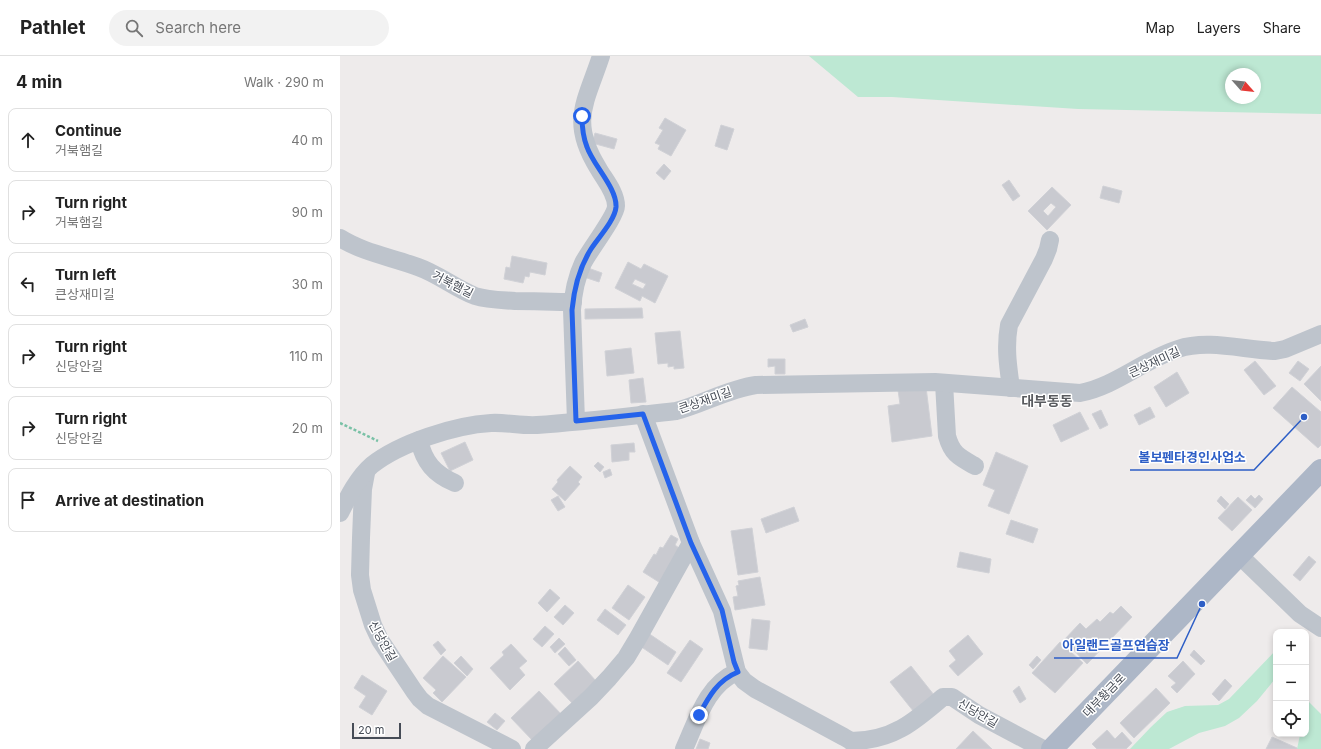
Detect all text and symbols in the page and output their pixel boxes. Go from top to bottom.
search box [109,10,389,46]
text: Pathlet [20,16,85,39]
icon: search [123,17,145,39]
text: Search here [155,18,241,37]
text: Map [1146,19,1175,36]
text: Layers [1197,19,1241,36]
text: Share [1263,19,1301,36]
north arrow [1225,68,1261,104]
text: 4 min [16,72,62,92]
text: Walk · 290 m [244,74,324,90]
route start [573,107,591,125]
text: Continue [55,121,122,140]
icon: ahead [17,129,39,151]
text: 40 m [291,132,323,148]
text: 거북햄길 [55,142,103,158]
text: Turn right [55,193,127,212]
icon: right [17,201,39,223]
text: 90 m [292,204,323,220]
text: 거북햄길 [55,214,103,230]
text: Turn left [55,265,116,284]
street label: 거북햄길 [430,267,476,301]
icon: left [17,273,39,295]
text: 30 m [292,276,323,292]
text: 큰상재미길 [55,286,115,302]
text: Turn right [55,337,127,356]
street label: 큰상재미길 [1126,344,1182,380]
icon: right [17,345,39,367]
text: 110 m [289,348,323,364]
text: 신당안길 [55,358,103,374]
street label: 큰상재미길 [676,384,734,416]
district label: 대부동동 [1021,392,1073,409]
text: Turn right [55,409,127,428]
icon: right [17,417,39,439]
text: 20 m [292,420,323,436]
text: 신당안길 [55,430,103,446]
callout: 볼보펜타경인사업소 [1130,445,1254,470]
text: 볼보펜타경인사업소 [1138,449,1246,465]
icon: arrive [17,489,39,511]
text: Arrive at destination [55,491,204,510]
street label: 신당안길 [366,618,400,664]
map controls [1273,629,1309,737]
button: + [1273,629,1309,665]
callout: 아일랜드골프연습장 [1054,633,1177,658]
text: 아일랜드골프연습장 [1062,637,1170,653]
button: − [1273,665,1309,701]
street label: 대부황금로 [1079,670,1129,720]
street label: 신당안길 [955,695,1001,731]
button: locate [1273,701,1309,737]
route end [690,706,708,724]
scale bar [352,721,401,740]
text: 20 m [358,723,384,737]

